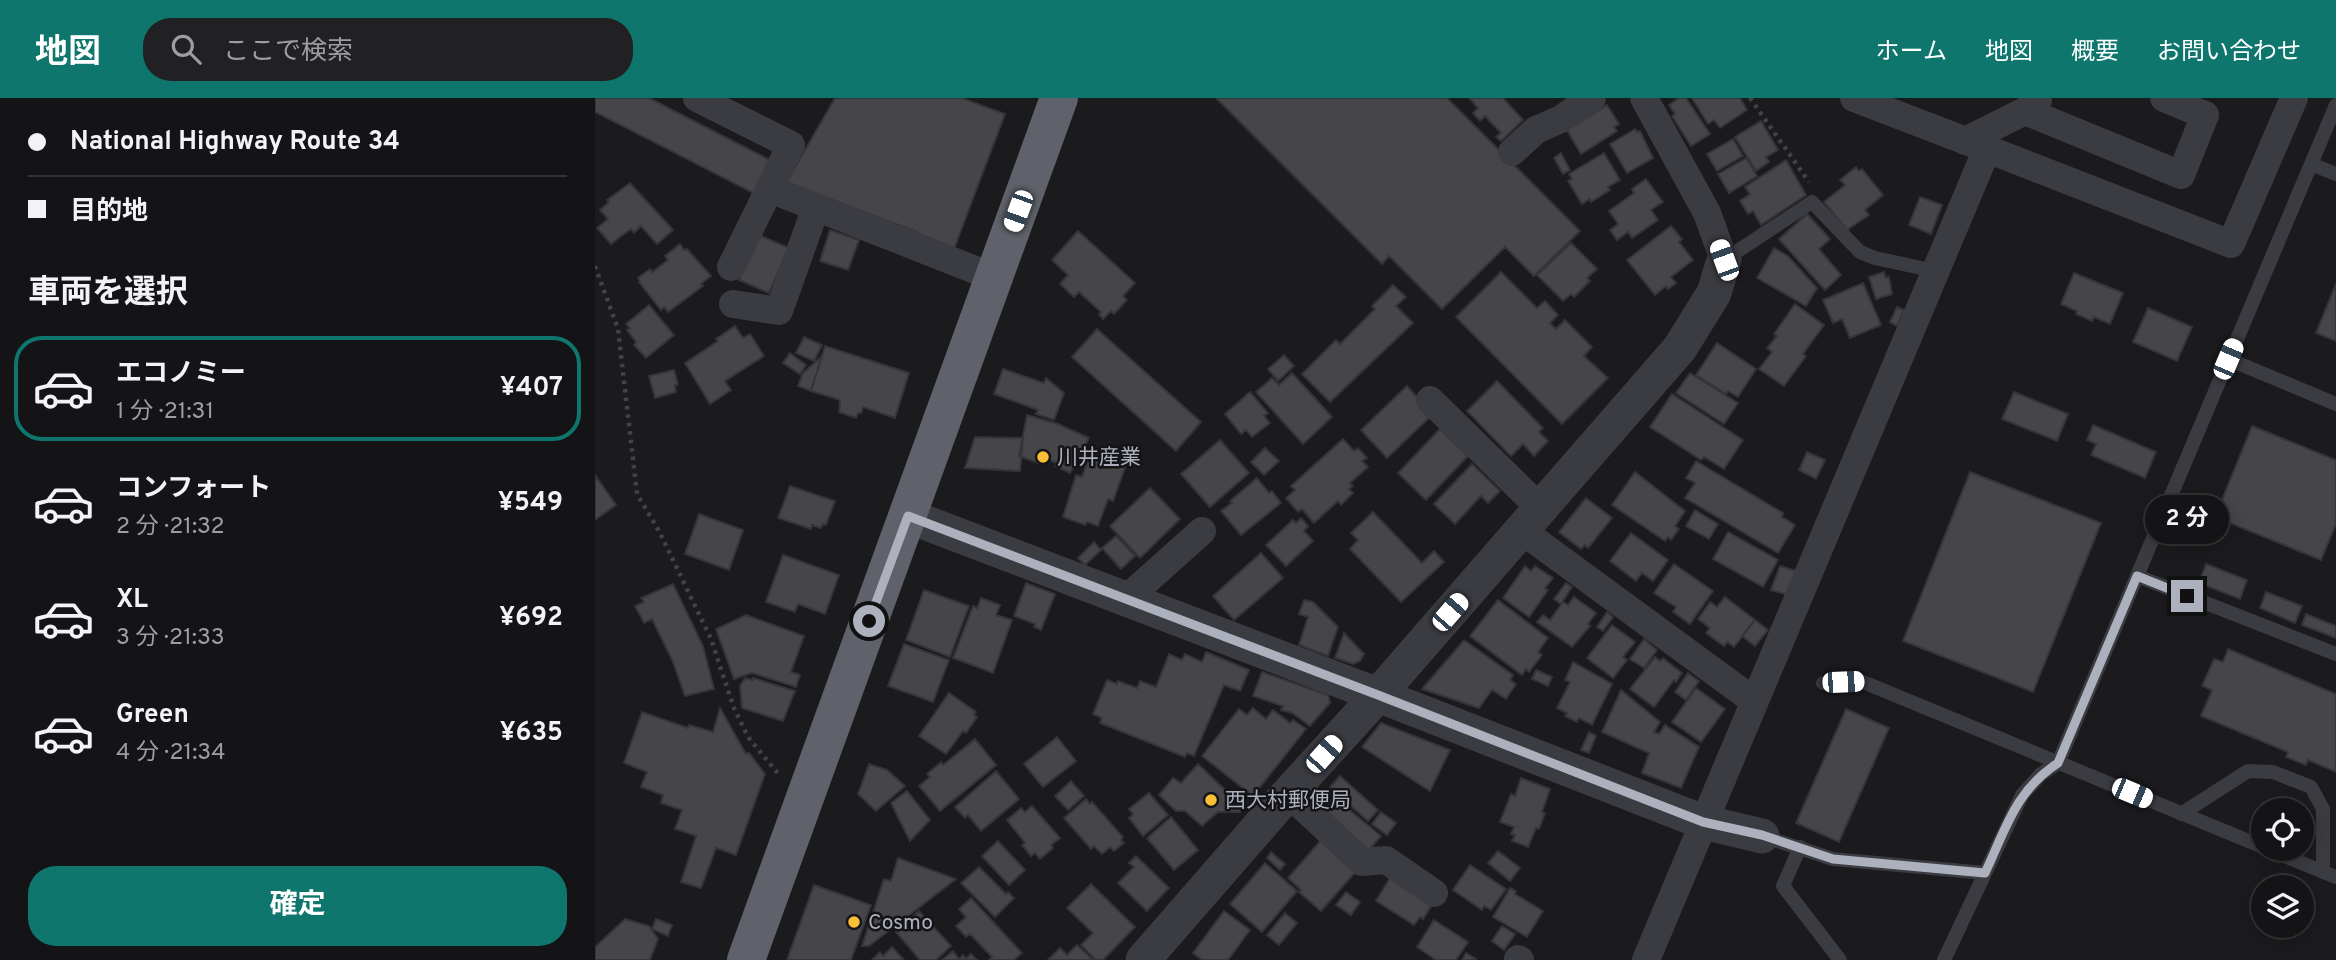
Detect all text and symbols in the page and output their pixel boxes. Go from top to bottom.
search box [143,18,633,81]
icon: search [167,30,205,68]
text: 地図 [35,33,101,75]
text: ここで検索 [223,36,353,69]
text: ホーム [1876,38,1947,68]
text: 地図 [1985,38,2033,68]
text: 概要 [2071,38,2119,68]
text: お問い合わせ [2157,38,2301,68]
text: National Highway Route 34 [70,126,400,159]
car [1001,188,1036,234]
text: 目的地 [70,196,148,229]
car [1707,237,1742,283]
text: 車両を選択 [28,274,188,314]
car [2211,336,2246,382]
icon: car [32,357,95,420]
text: エコノミー [116,358,246,391]
text: ¥407 [500,372,563,405]
text: 1 分 · 21:31 [116,398,214,427]
place label: 川井産業 [1057,445,1141,472]
marker: 川井産業 [1035,449,1051,465]
icon: car [32,472,95,535]
text: コンフォート [116,473,271,506]
text: ¥549 [498,487,563,520]
callout: 2 分 [2145,494,2229,544]
text: 2 分 [2166,505,2208,534]
text: 2 分 · 21:32 [116,513,225,542]
route end [2171,580,2203,612]
text: XL [116,584,148,617]
icon: car [32,587,95,650]
car [1429,589,1472,635]
text: ¥692 [499,602,563,635]
route start [853,605,885,637]
text: 3 分 · 21:33 [116,624,225,653]
car [1822,671,1865,693]
text: Green [116,699,189,732]
icon: car [32,702,95,765]
text: ¥635 [500,717,563,750]
car [1303,731,1346,777]
text: 4 分 · 21:34 [116,739,225,768]
car [2109,775,2156,811]
place label: 西大村郵便局 [1225,788,1351,815]
marker: 西大村郵便局 [1203,792,1219,808]
map controls [2251,798,2314,938]
button: locate [2251,798,2314,861]
button: 確定 [28,866,567,946]
button: layers [2251,875,2314,938]
place label: Cosmo [868,910,933,937]
marker: Cosmo [846,914,862,930]

